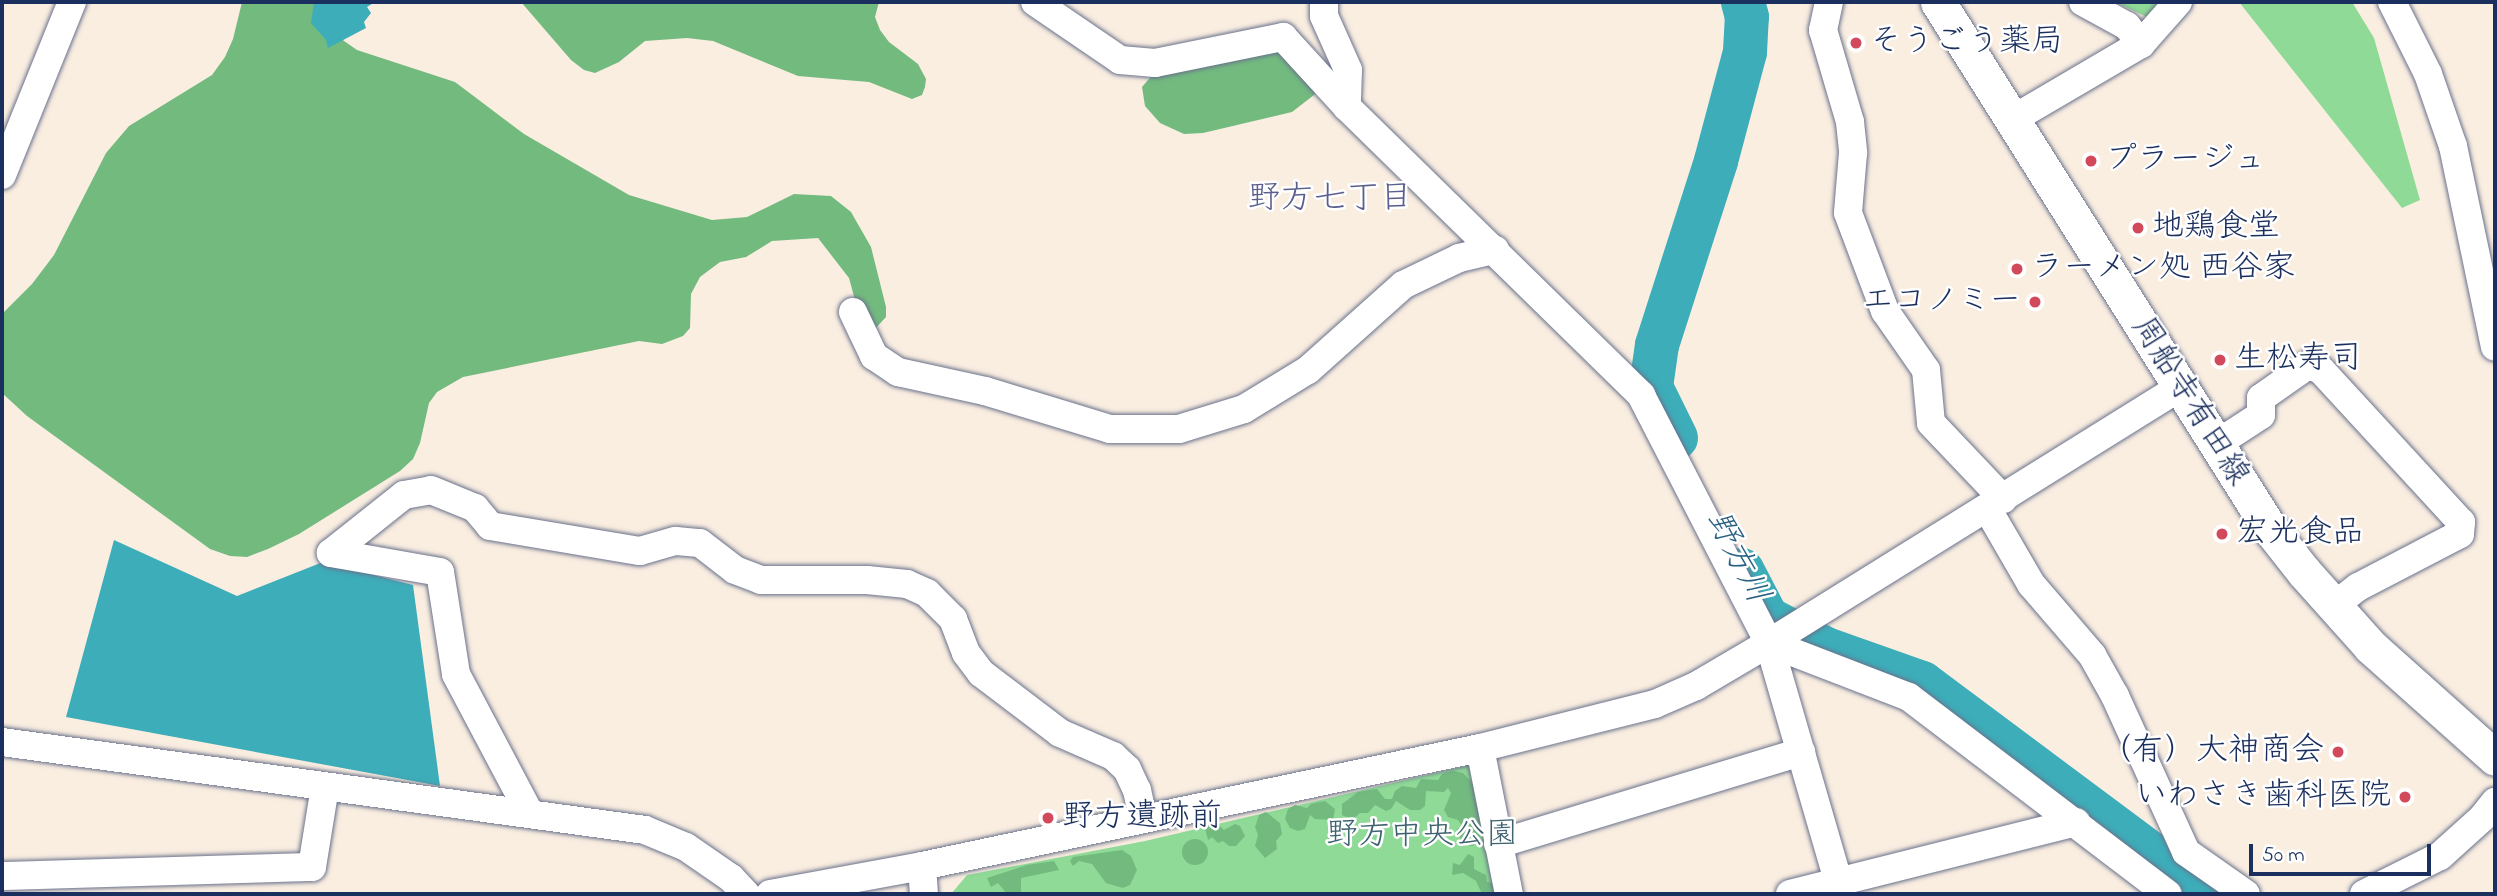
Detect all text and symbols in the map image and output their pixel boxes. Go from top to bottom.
place label: そうごう薬局 [1870,24,2062,62]
marker: そうごう薬局 [1848,35,1864,51]
place label: プラージュ [2105,142,2265,180]
marker: プラージュ [2083,153,2099,169]
district label: 野方七丁目 [1248,180,1412,220]
place label: 地鶏食堂 [2152,209,2280,247]
marker: 地鶏食堂 [2130,220,2146,236]
place label: ラーメン処 西谷家 [2031,250,2295,288]
marker: ラーメン処 西谷家 [2009,261,2025,277]
place label: エコノミー [1862,283,2021,321]
marker: エコノミー [2027,294,2043,310]
street label: 周船寺有田線 [2122,310,2256,494]
place label: 生松寿司 [2234,341,2362,379]
marker: 生松寿司 [2212,352,2228,368]
water label: 野方川 [1696,505,1776,611]
place label: 宏光食品 [2236,515,2364,553]
marker: 宏光食品 [2214,526,2230,542]
place label: （有）大神商会 [2100,733,2324,771]
marker: （有）大神商会 [2330,744,2346,760]
place label: いわさき歯科医院 [2135,778,2391,816]
marker: いわさき歯科医院 [2397,789,2413,805]
place label: 野方遺跡前 [1062,799,1222,837]
marker: 野方遺跡前 [1040,810,1056,826]
park label: 野方中央公園 [1326,817,1518,855]
scale bar [2252,830,2434,874]
text: 50 m [2262,841,2305,871]

